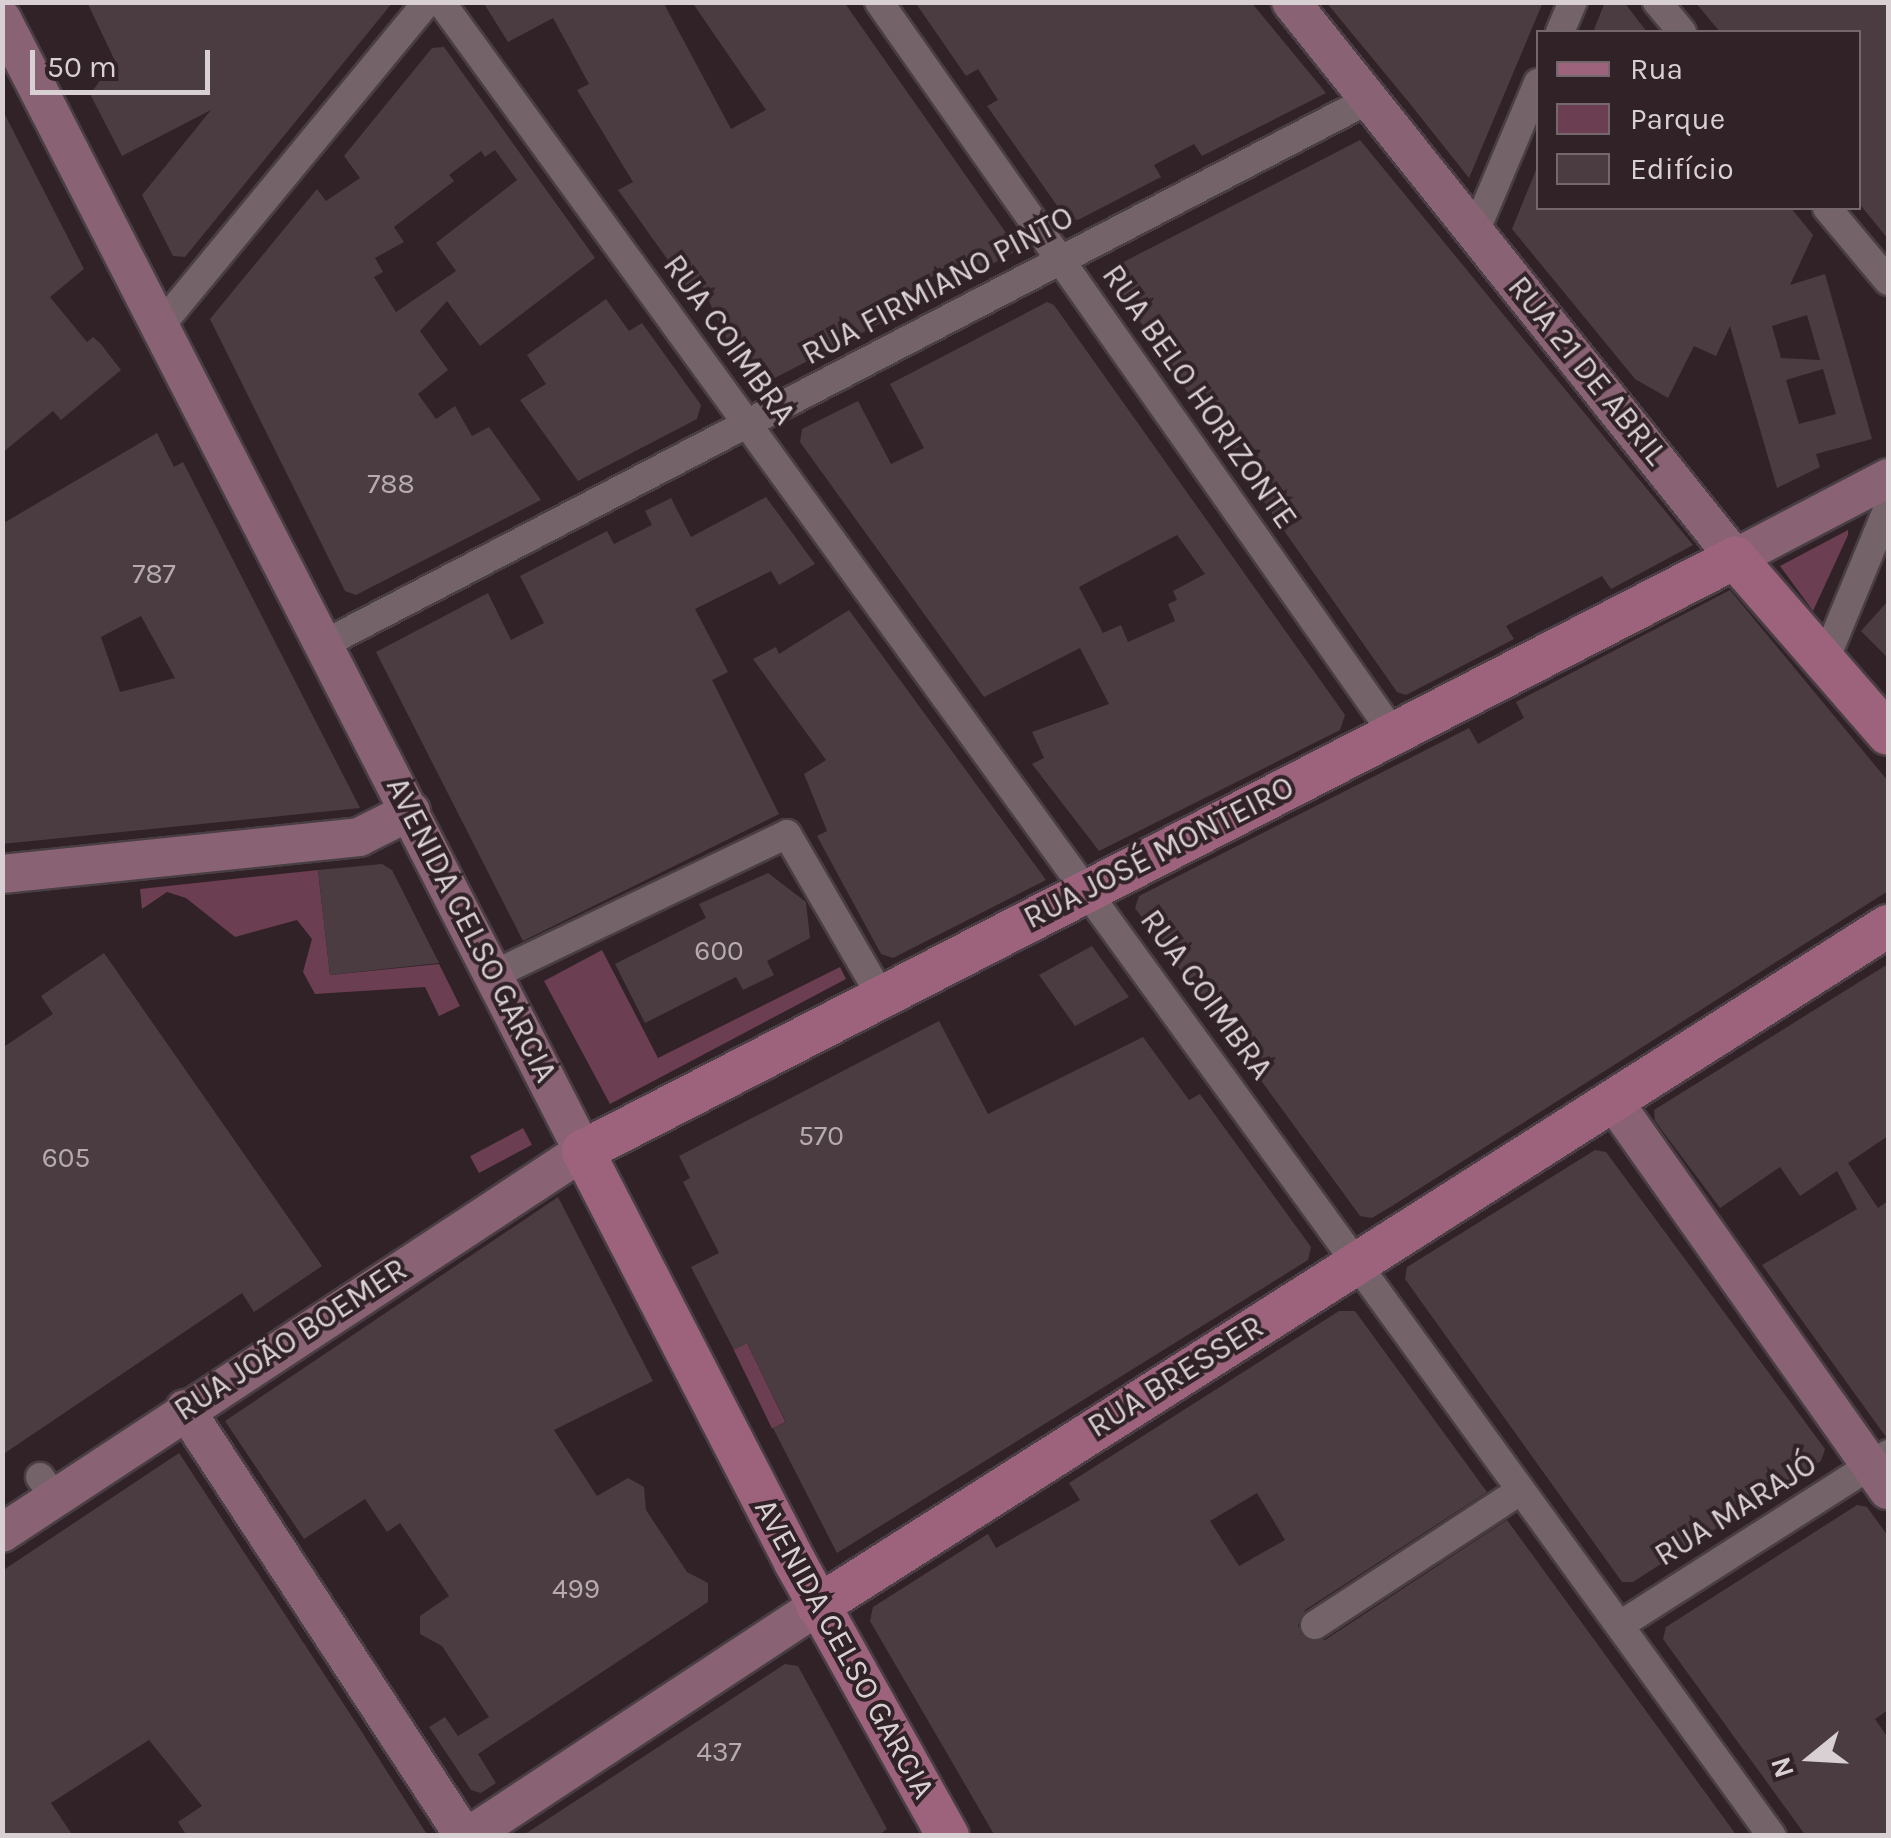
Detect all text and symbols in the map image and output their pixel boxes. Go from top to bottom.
scale bar [35,30,215,92]
legend [1536,30,1861,210]
text: 50 m [47,49,117,85]
text: Rua [1630,51,1683,87]
text: Parque [1630,101,1725,137]
text: Edifício [1630,151,1734,187]
street label: RUA FIRMIANO PINTO [796,198,1080,374]
street label: RUA COIMBRA [654,248,804,432]
street label: RUA BELO HORIZONTE [1093,258,1305,536]
street label: RUA 21 DE ABRIL [1499,269,1675,473]
house number: 788 [367,467,415,501]
house number: 787 [132,557,176,591]
street label: RUA JOSÉ MONTEIRO [1018,768,1300,938]
street label: AVENIDA CELSO GARCIA [377,771,565,1089]
street label: RUA COIMBRA [1131,903,1281,1087]
house number: 600 [694,934,744,968]
house number: 570 [798,1119,844,1153]
house number: 605 [42,1141,90,1175]
street label: RUA JOÃO BOEMER [167,1250,415,1430]
street label: RUA BRESSER [1081,1308,1271,1446]
street label: RUA MARAJÓ [1648,1445,1824,1575]
street label: AVENIDA CELSO GARCIA [745,1492,943,1806]
house number: 499 [552,1572,600,1606]
north arrow [1761,1708,1861,1808]
house number: 437 [696,1735,742,1769]
text: N [1763,1753,1801,1782]

